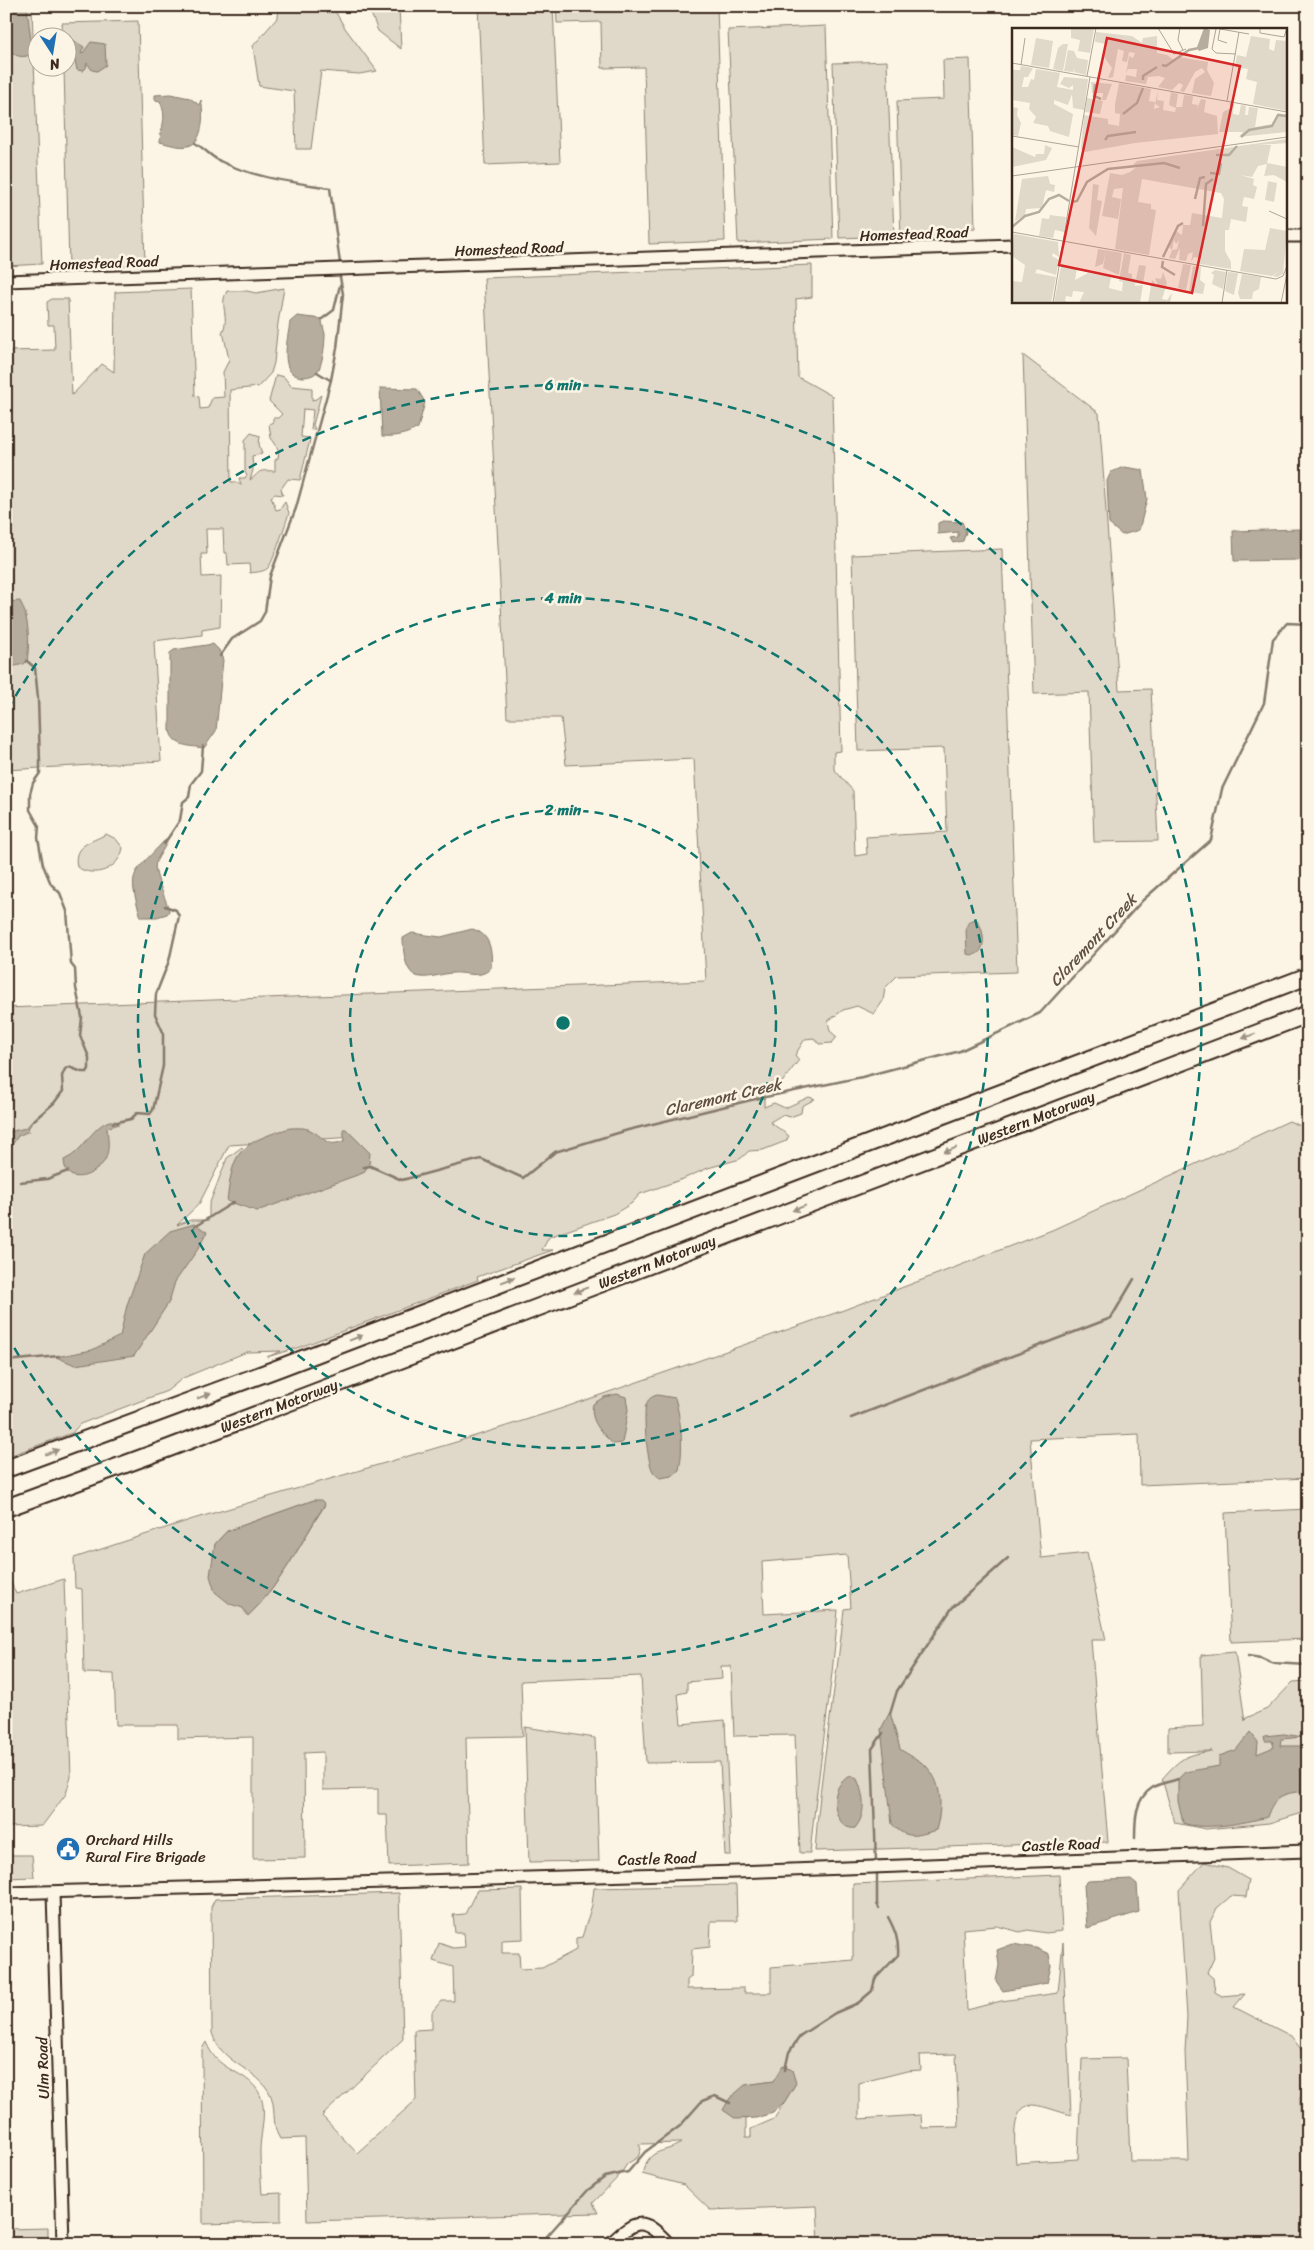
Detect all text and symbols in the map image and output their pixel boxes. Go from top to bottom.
north arrow [28,28,78,78]
inset map [1012,28,1286,302]
text: N [47,51,63,78]
street label: Homestead Road [859,219,970,249]
street label: Homestead Road [454,234,565,264]
street label: Homestead Road [49,248,160,278]
text: 6 min [544,372,582,398]
text: 4 min [543,585,582,611]
text: 2 min [544,797,582,823]
water label: Claremont Creek [1042,885,1146,993]
centre of rings [554,1014,572,1032]
one-way arrow [1242,1033,1257,1040]
water label: Claremont Creek [662,1069,787,1124]
street label: Western Motorway [973,1084,1099,1152]
one-way arrow [943,1147,958,1154]
one-way arrow [791,1205,806,1212]
street label: Western Motorway [594,1228,720,1296]
one-way arrow [501,1276,516,1284]
one-way arrow [573,1286,588,1294]
one-way arrow [349,1334,364,1341]
street label: Western Motorway [216,1372,342,1440]
one-way arrow [197,1392,212,1399]
one-way arrow [45,1448,60,1456]
place label: Orchard Hills Rural Fire Brigade [86,1827,206,1870]
street label: Castle Road [1021,1831,1102,1859]
public building icon: Orchard Hills Rural Fire Brigade [55,1836,81,1862]
street label: Castle Road [617,1845,698,1873]
street label: Ulm Road [29,2036,57,2099]

